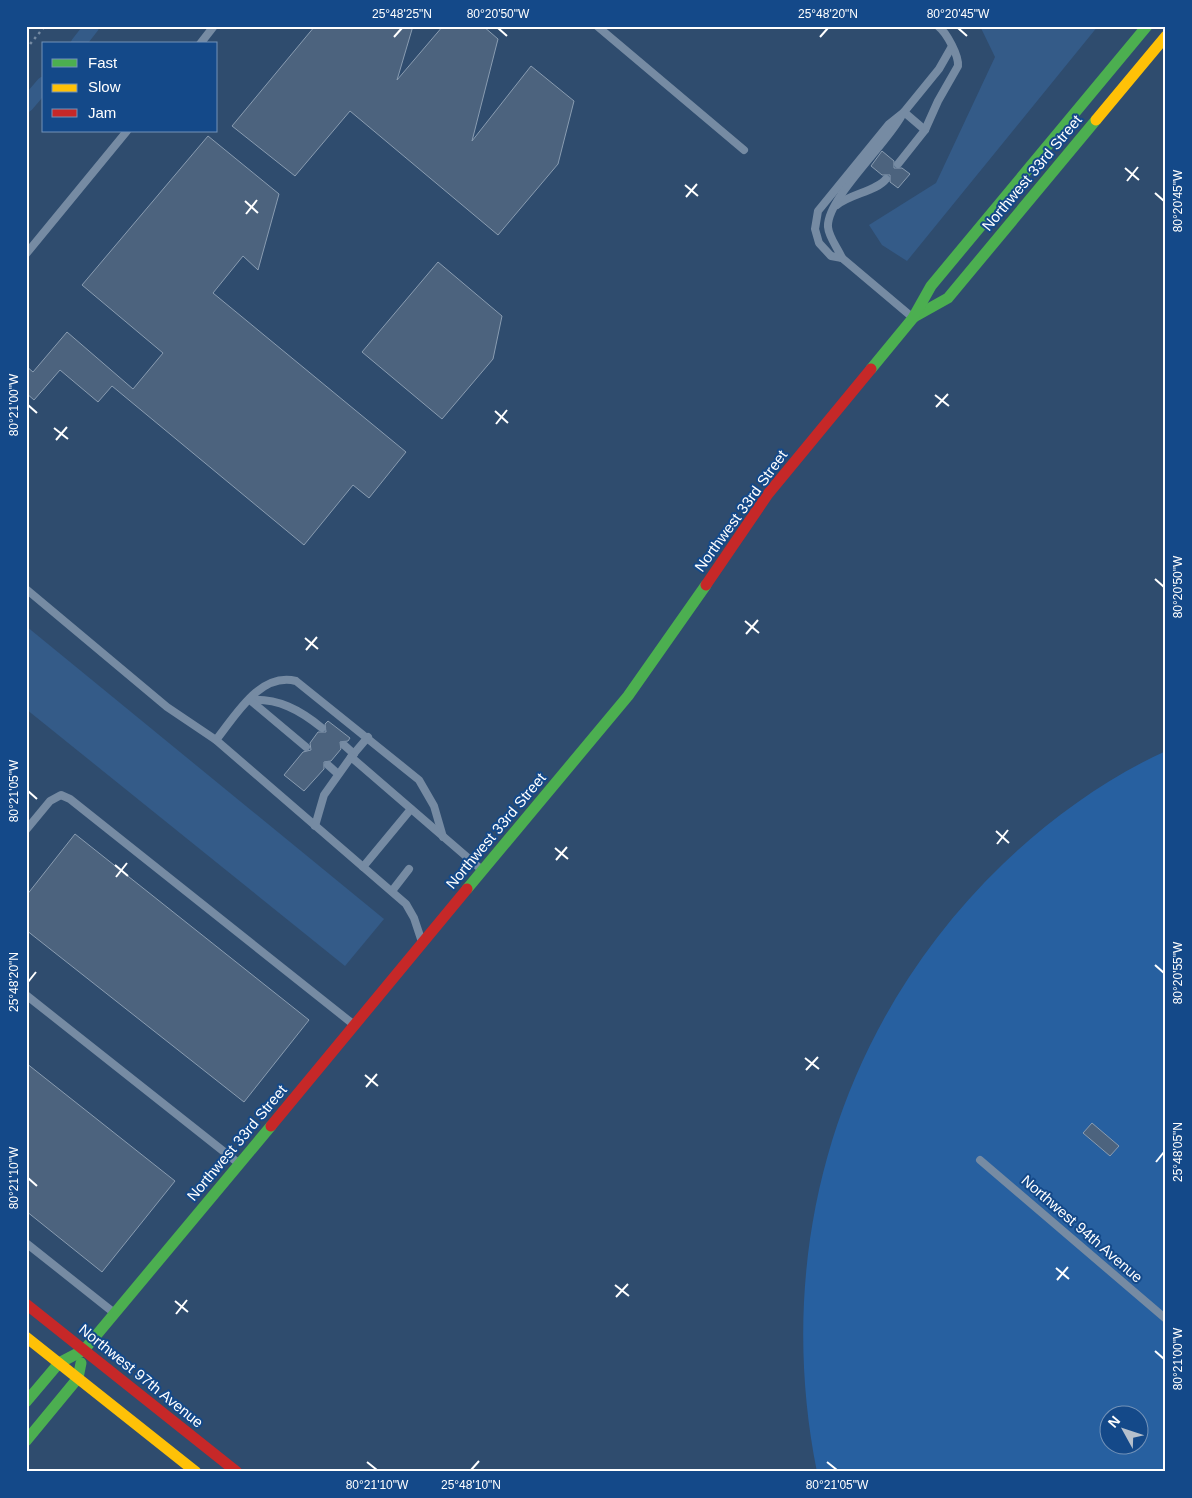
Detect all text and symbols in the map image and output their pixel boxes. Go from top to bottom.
text: 25°48'25"N [372,7,432,21]
text: 80°20'50"W [467,7,530,21]
text: 25°48'20"N [798,7,858,21]
text: 80°20'45"W [927,7,990,21]
legend [42,42,218,132]
text: Fast [88,54,118,71]
text: Slow [88,78,121,95]
text: Jam [88,104,116,121]
street label: Northwest 33rd Street [978,111,1086,234]
text: 80°20'45"W [1171,169,1185,232]
text: 80°21'00"W [7,373,21,436]
street label: Northwest 33rd Street [691,446,791,575]
text: 80°20'50"W [1171,555,1185,618]
text: 80°21'05"W [7,759,21,822]
street label: Northwest 33rd Street [442,769,550,892]
text: 80°20'55"W [1171,941,1185,1004]
text: 25°48'20"N [7,952,21,1012]
street label: Northwest 33rd Street [183,1081,291,1204]
text: 25°48'05"N [1171,1122,1185,1182]
text: 80°21'10"W [7,1146,21,1209]
street label: Northwest 94th Avenue [1018,1171,1146,1286]
street label: Northwest 97th Avenue [76,1320,207,1431]
text: 80°21'00"W [1171,1327,1185,1390]
north arrow [1100,1406,1150,1456]
text: N [1105,1413,1123,1431]
text: 80°21'10"W [346,1478,409,1492]
text: 25°48'10"N [441,1478,501,1492]
text: 80°21'05"W [806,1478,869,1492]

